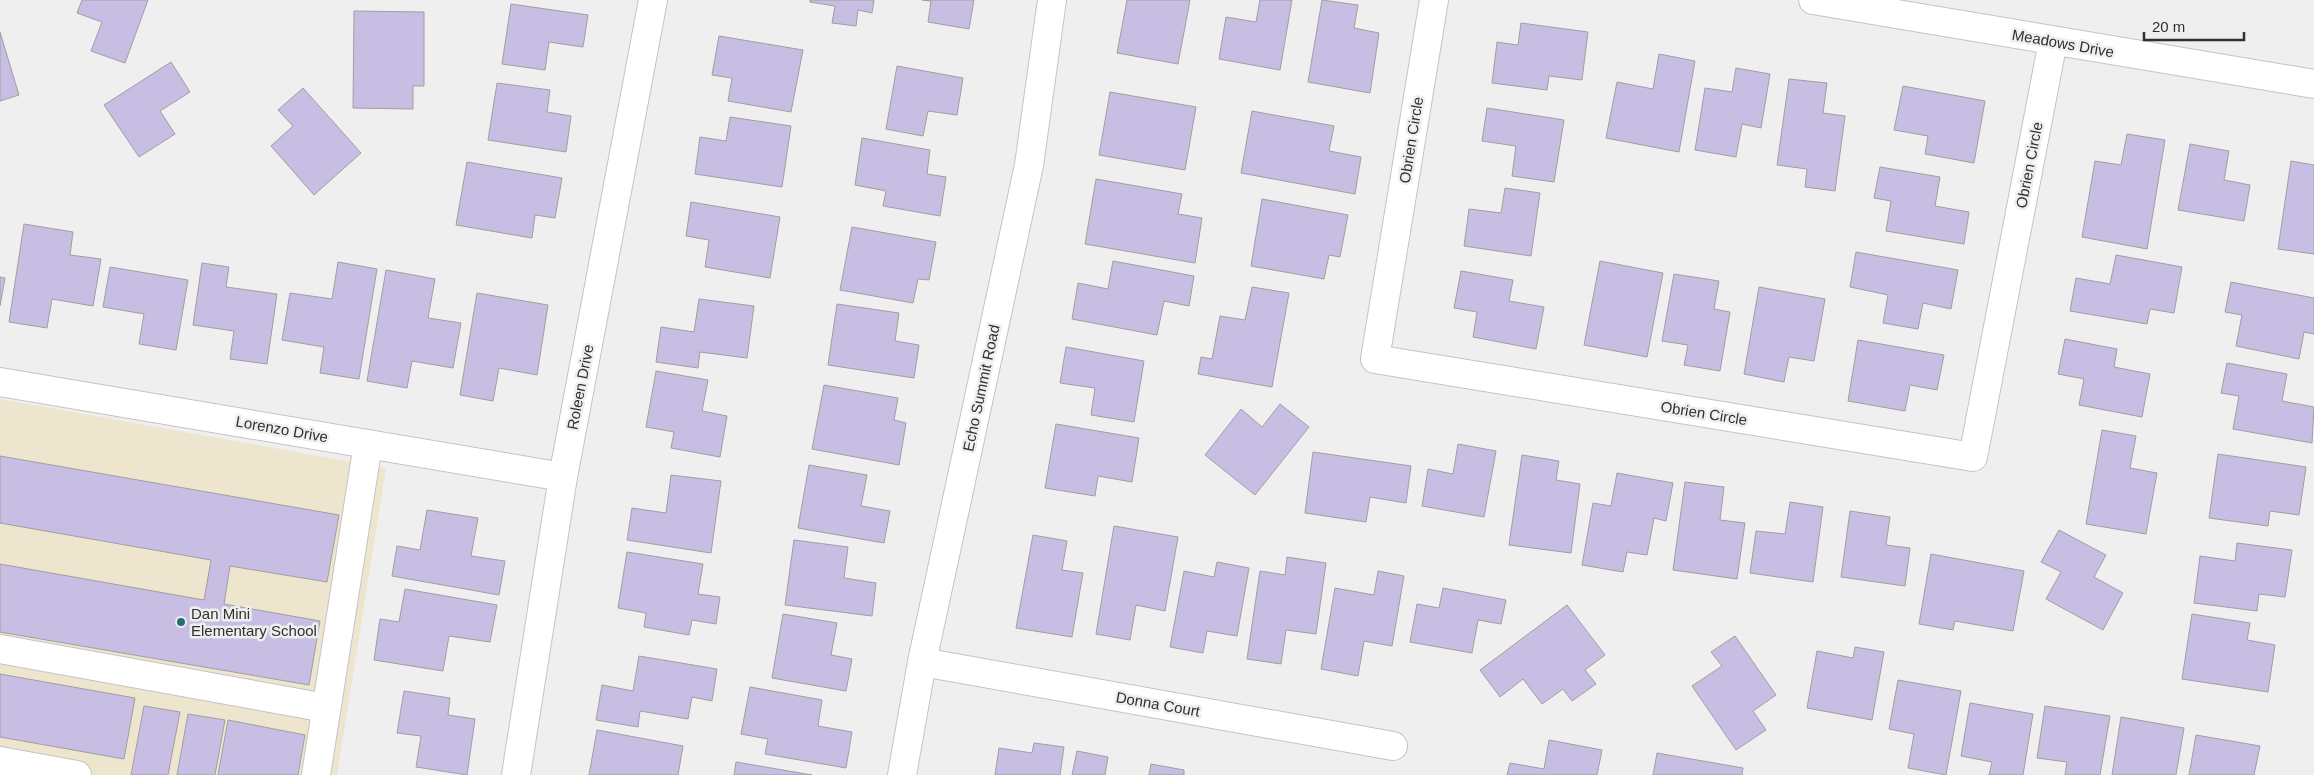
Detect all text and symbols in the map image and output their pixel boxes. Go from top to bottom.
scale bar [2144,10,2244,42]
text: 20 m [2152,18,2185,35]
street label: Meadows Drive [2011,26,2115,60]
street label: Obrien Circle [1396,95,1426,185]
street label: Obrien Circle [2012,120,2046,210]
street label: Echo Summit Road [959,323,1003,453]
street label: Roleen Drive [563,343,597,431]
street label: Obrien Circle [1659,398,1749,428]
street label: Lorenzo Drive [235,413,329,445]
place label: Dan Mini Elementary School [191,605,317,639]
marker: Dan Mini Elementary School [175,616,187,628]
street label: Donna Court [1115,688,1202,720]

